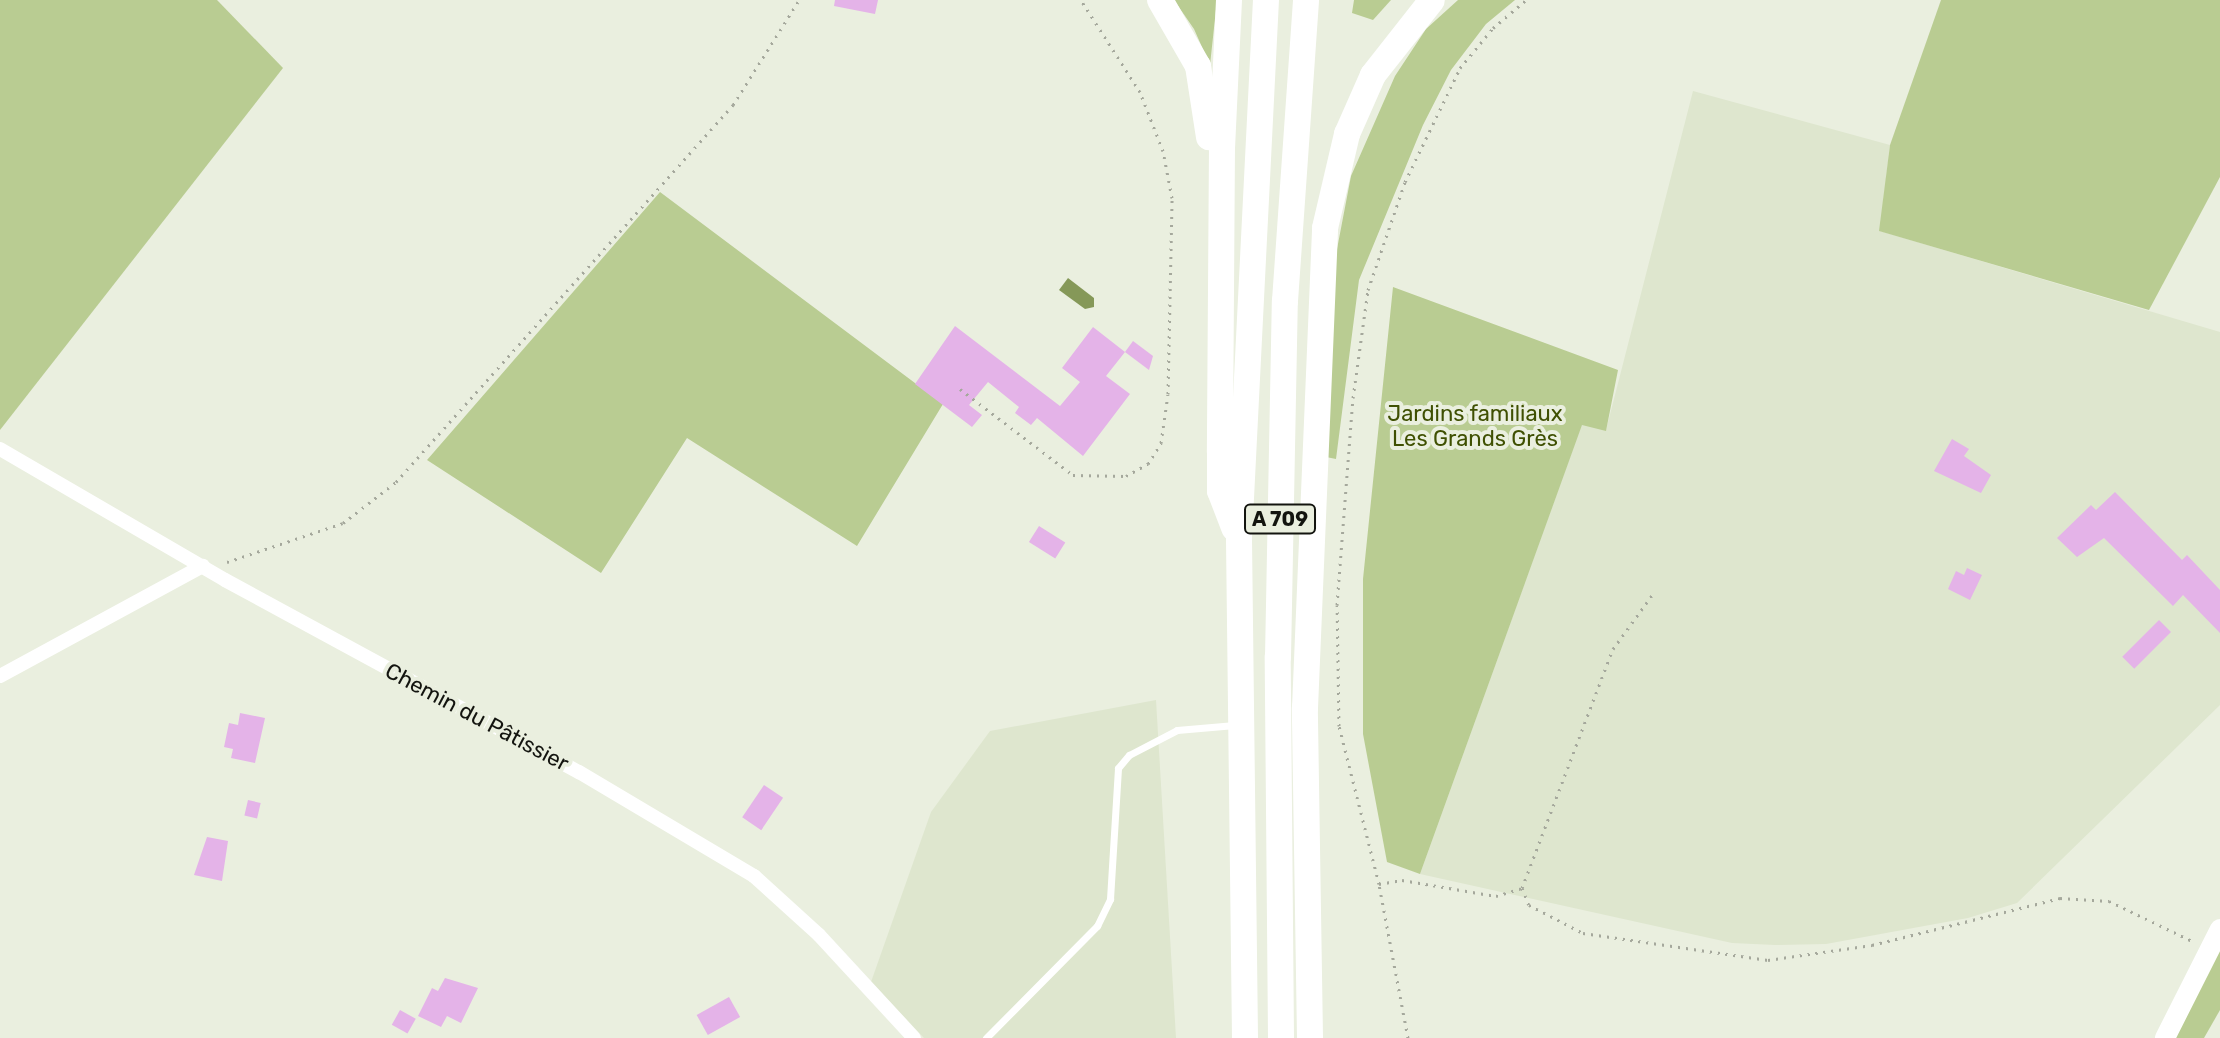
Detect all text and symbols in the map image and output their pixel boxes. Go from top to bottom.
park label: Jardins familiaux Les Grands Grès [1387,400,1563,452]
road number: A 709 [1242,503,1318,535]
street label: Chemin du Pâtissier [381,657,573,777]

